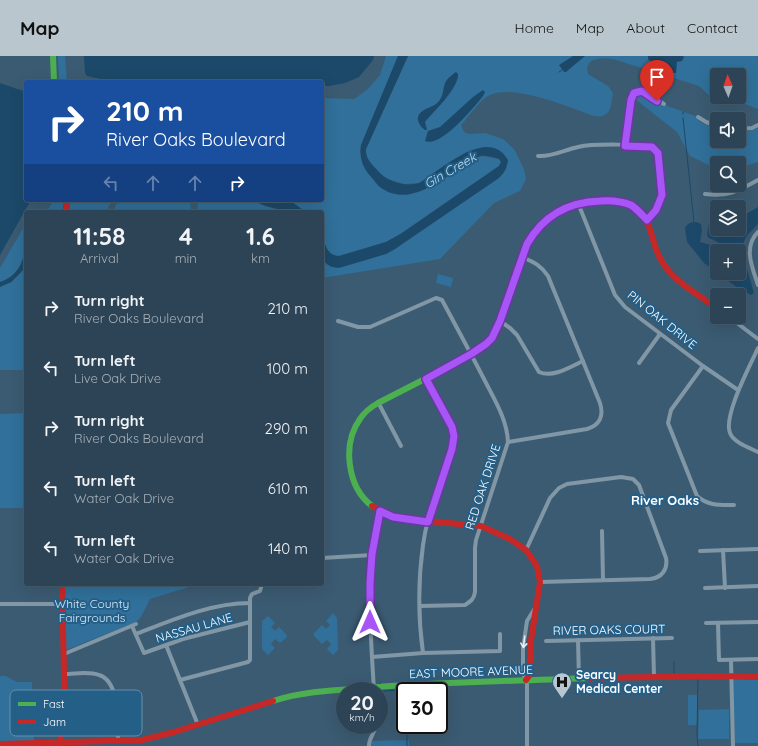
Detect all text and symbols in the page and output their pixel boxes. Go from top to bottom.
text: Map [20,16,59,40]
text: Home [515,19,554,37]
text: Map [576,19,604,37]
text: About [626,19,665,37]
text: Contact [687,19,738,37]
pin [640,60,674,101]
icon: arrive [646,66,668,88]
north arrow [710,68,746,104]
map controls [710,68,746,324]
text: 210 m [106,93,184,128]
icon: right [40,96,92,148]
button: sound [710,112,746,148]
text: River Oaks Boulevard [106,128,286,151]
water label: Gin Creek [421,148,480,191]
button: search [710,156,746,192]
icon: left [100,172,122,194]
icon: ahead [142,172,164,194]
icon: ahead [184,172,206,194]
icon: right [226,172,248,194]
button: layers [710,200,746,236]
text: 11:58 [73,221,125,251]
text: 4 [179,221,193,251]
text: 1.6 [246,221,275,251]
button: + [710,244,746,280]
text: Arrival [80,250,119,266]
text: min [175,250,197,266]
text: km [251,250,270,266]
street label: PIN OAK DRIVE [625,287,700,352]
button: − [710,288,746,324]
text: Turn right [74,291,145,310]
icon: right [40,297,62,319]
text: 210 m [267,299,308,318]
text: River Oaks Boulevard [74,310,204,326]
text: Turn left [74,351,136,370]
icon: left [40,357,62,379]
text: 100 m [267,359,308,378]
text: Live Oak Drive [74,370,161,386]
text: Turn right [74,411,145,430]
icon: right [40,417,62,439]
text: 290 m [265,419,308,438]
text: River Oaks Boulevard [74,430,204,446]
street label: RED OAK DRIVE [462,442,504,532]
text: Turn left [74,471,136,490]
icon: left [40,477,62,499]
text: 610 m [268,479,308,498]
text: Water Oak Drive [74,490,174,506]
district label: River Oaks [631,492,699,508]
text: Turn left [74,531,136,550]
icon: left [40,537,62,559]
text: 140 m [268,539,308,558]
text: Water Oak Drive [74,550,174,566]
park label: White County Fairgrounds [55,596,129,625]
position arrow [349,601,391,643]
street label: NASSAU LANE [154,609,234,646]
street label: RIVER OAKS COURT [552,621,665,638]
one-way arrow [520,635,528,648]
street label: EAST MOORE AVENUE [409,662,533,681]
place label: Searcy Medical Center [576,667,663,696]
hospital icon: Searcy Medical Center [551,671,573,699]
speed limit sign: 30 [396,682,448,734]
legend [10,690,142,736]
text: 20 [350,690,374,715]
text: Fast [43,697,65,711]
text: km/h [349,711,375,724]
text: Jam [43,715,66,729]

